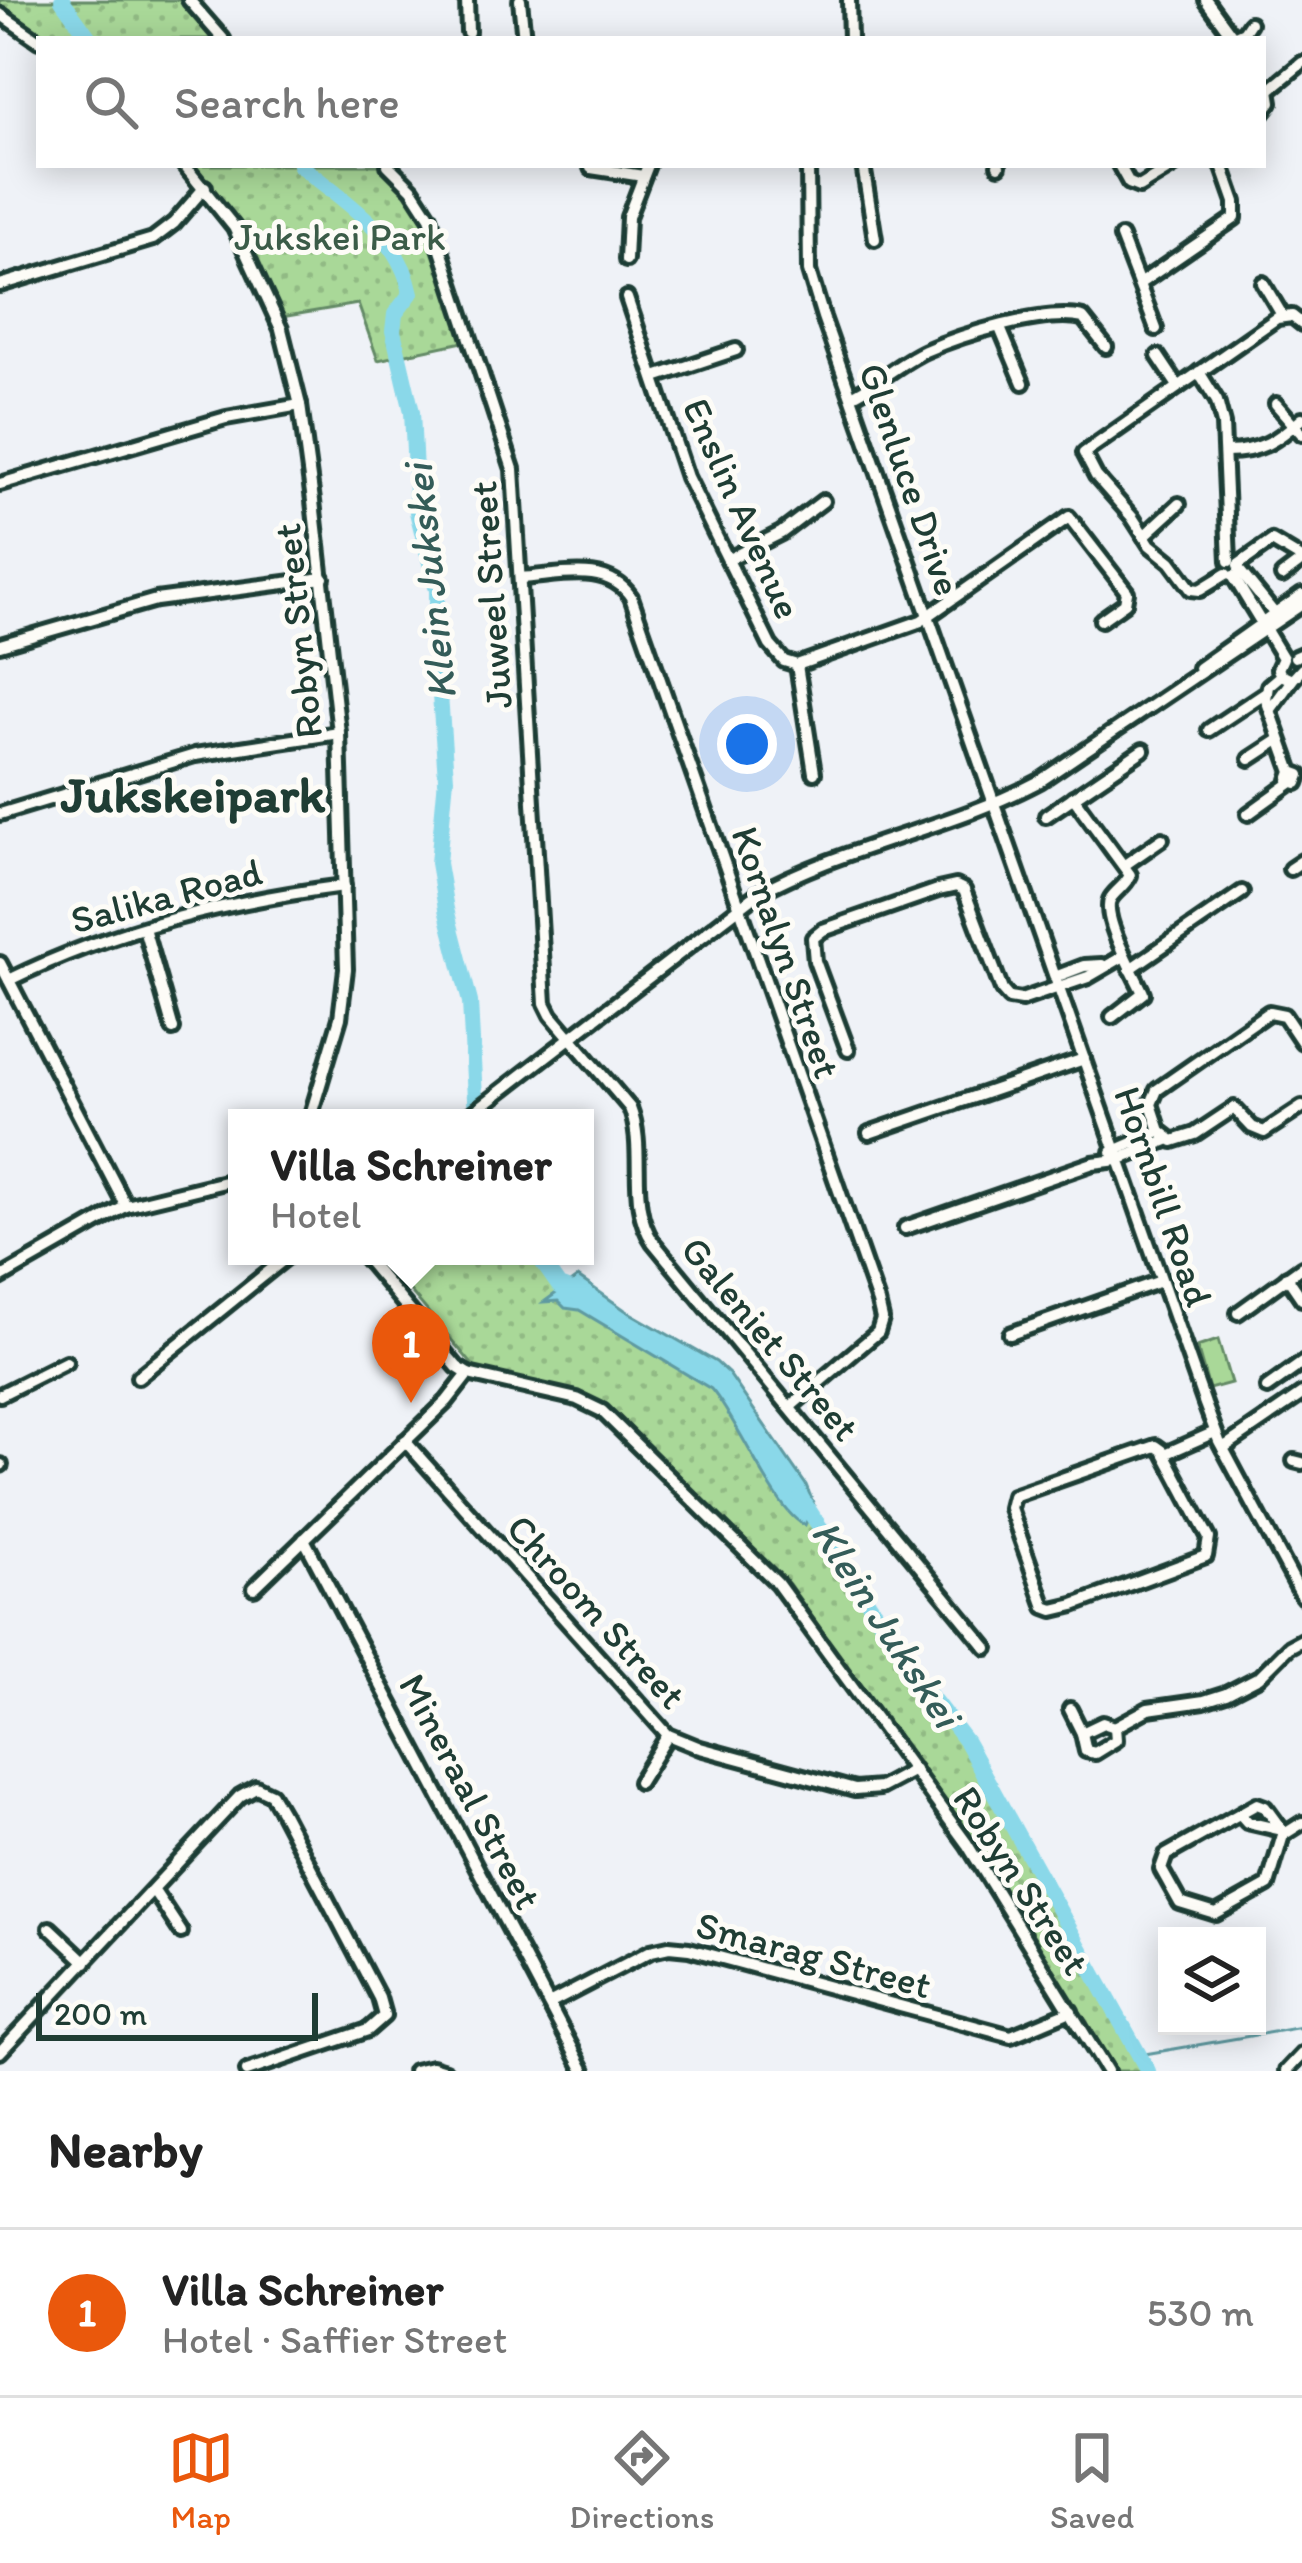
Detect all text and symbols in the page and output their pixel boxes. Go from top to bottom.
search box [36,36,1266,168]
icon: search [78,69,144,135]
text: Search here [174,75,400,129]
park label: Jukskei Park [234,213,446,260]
street label: Glenluce Drive [849,357,972,602]
street label: Enslin Avenue [673,391,812,626]
water label: Klein Jukskei [391,457,467,702]
street label: Juweel Street [459,480,522,710]
street label: Robyn Street [263,521,332,741]
your location [717,714,777,774]
district label: Jukskeipark [60,764,326,825]
street label: Kornalyn Street [722,820,852,1084]
street label: Salika Road [65,847,267,944]
street label: Hornbill Road [1104,1080,1223,1312]
popup [228,1109,594,1265]
text: Villa Schreiner [270,1137,552,1191]
text: Hotel [270,1191,361,1238]
street label: Galeniet Street [671,1226,870,1450]
pin: 1 [372,1304,450,1403]
street label: Chroom Street [497,1504,696,1718]
water label: Klein Jukskei [801,1510,975,1740]
street label: Mineraal Street [389,1666,552,1917]
street label: Robyn Street [943,1777,1100,1984]
street label: Smarag Street [691,1901,936,2008]
map controls [1158,1927,1266,2035]
button: layers [1158,1927,1266,2035]
scale bar [36,1987,318,2040]
text: 200 m [54,1994,147,2033]
text: Nearby [48,2119,203,2180]
text: Villa Schreiner [162,2262,443,2316]
text: 1 [78,2289,96,2336]
text: 530 m [1147,2289,1254,2336]
text: Hotel · Saffier Street [162,2316,507,2363]
tab: Map [168,2425,234,2536]
tab: Directions [569,2425,714,2536]
tab: Saved [1050,2425,1134,2536]

